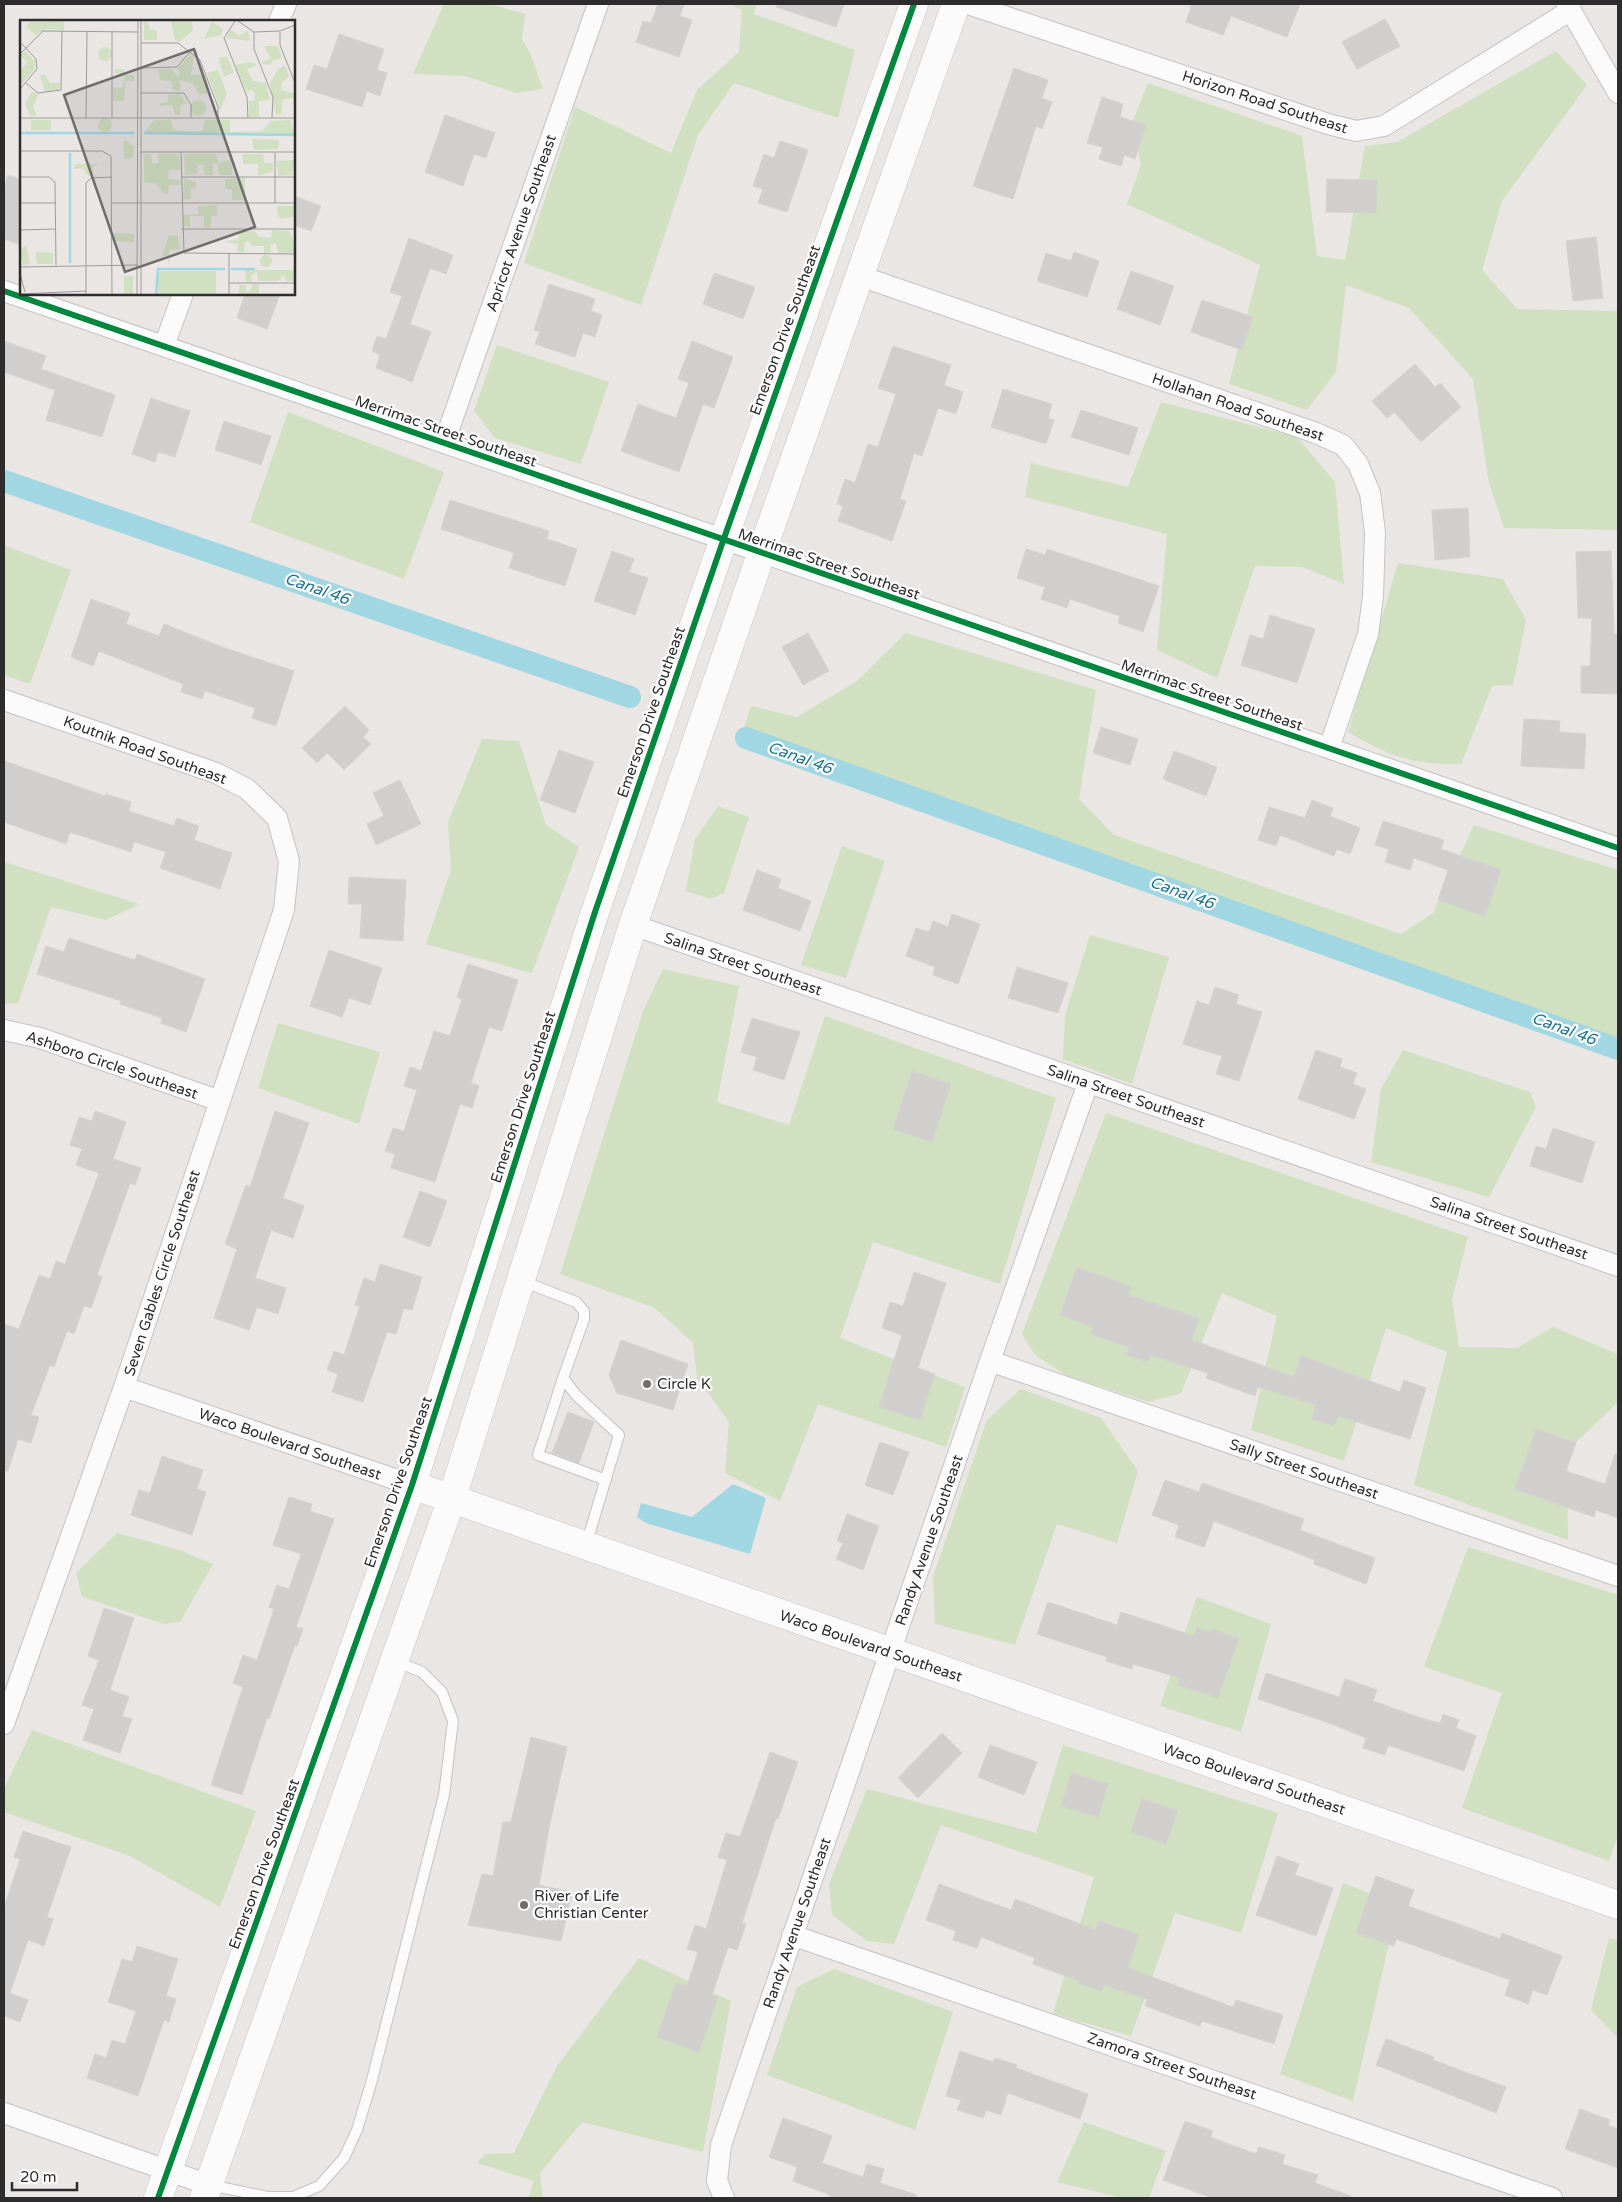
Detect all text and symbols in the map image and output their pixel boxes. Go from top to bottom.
inset map [20,20,295,295]
street label: Horizon Road Southeast [1180,67,1350,137]
street label: Apricot Avenue Southeast [482,132,560,314]
street label: Emerson Drive Southeast [746,242,824,418]
street label: Hollahan Road Southeast [1150,369,1327,445]
street label: Merrimac Street Southeast [353,391,539,471]
street label: Merrimac Street Southeast [736,524,922,604]
water label: Canal 46 [282,569,354,610]
street label: Emerson Drive Southeast [613,624,689,800]
street label: Merrimac Street Southeast [1119,655,1305,735]
street label: Koutnik Road Southeast [61,712,229,788]
water label: Canal 46 [765,737,837,780]
water label: Canal 46 [1147,872,1219,915]
street label: Salina Street Southeast [662,929,824,1000]
street label: Emerson Drive Southeast [487,1008,559,1185]
water label: Canal 46 [1529,1008,1601,1051]
street label: Ashboro Circle Southeast [24,1027,201,1103]
street label: Salina Street Southeast [1045,1061,1207,1132]
street label: Seven Gables Circle Southeast [120,1167,204,1378]
street label: Salina Street Southeast [1428,1193,1590,1264]
place label: Circle K [657,1375,711,1393]
marker: Circle K [641,1378,653,1390]
street label: Emerson Drive Southeast [360,1394,436,1570]
street label: Waco Boulevard Southeast [196,1404,384,1484]
street label: Sally Street Southeast [1227,1435,1381,1503]
street label: Randy Avenue Southeast [891,1452,967,1628]
street label: Waco Boulevard Southeast [777,1606,965,1686]
street label: Waco Boulevard Southeast [1160,1739,1348,1819]
street label: Emerson Drive Southeast [225,1776,303,1952]
street label: Randy Avenue Southeast [759,1835,835,2011]
place label: River of Life Christian Center [534,1887,649,1922]
marker: River of Life Christian Center [518,1899,530,1911]
street label: Zamora Street Southeast [1085,2029,1259,2104]
scale bar [12,2160,78,2192]
text: 20 m [20,2168,57,2186]

